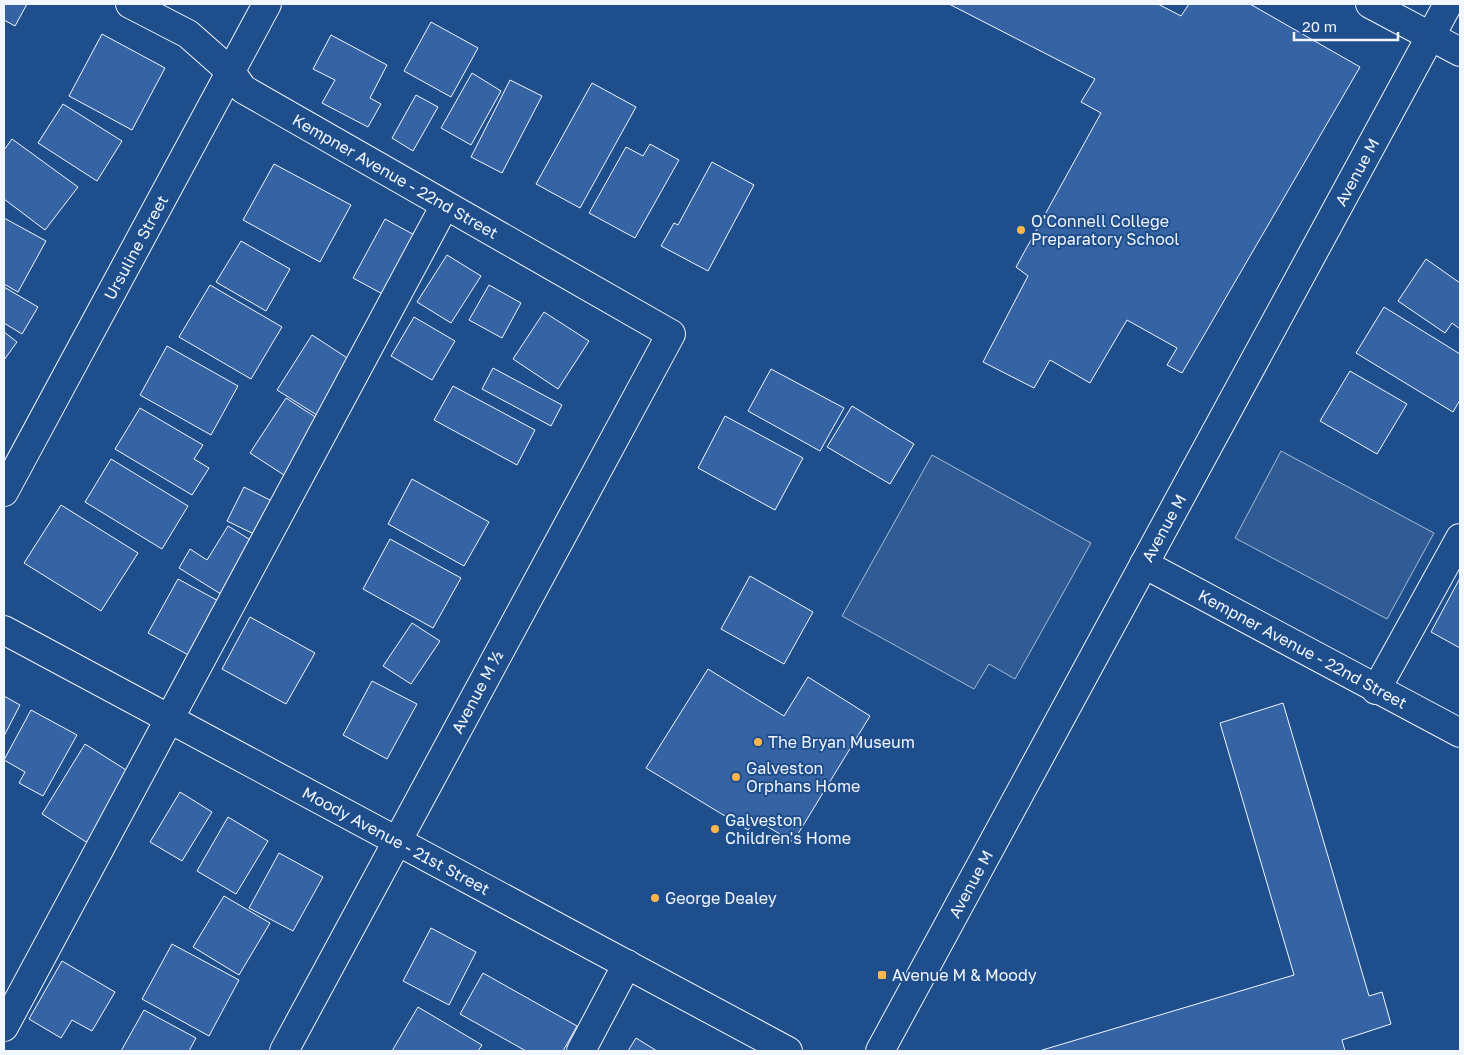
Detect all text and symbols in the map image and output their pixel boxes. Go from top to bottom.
scale bar [1294,10,1398,42]
text: 20 m [1302,17,1337,35]
street label: Kempner Avenue - 22nd Street [289,109,502,243]
street label: Avenue M [1330,135,1383,209]
street label: Ursuline Street [100,191,172,303]
place label: O'Connell College Preparatory School [1031,211,1179,249]
marker: O'Connell College Preparatory School [1015,224,1027,236]
street label: Avenue M [1137,491,1190,565]
street label: Kempner Avenue - 22nd Street [1195,585,1410,713]
street label: Avenue M ½ [447,647,507,737]
place label: The Bryan Museum [768,732,915,752]
marker: The Bryan Museum [752,736,764,748]
place label: Galveston Orphans Home [746,758,860,796]
marker: Galveston Orphans Home [730,771,742,783]
street label: Moody Avenue - 21st Street [299,782,493,899]
place label: Galveston Children's Home [725,810,851,848]
marker: Galveston Children's Home [709,823,721,835]
street label: Avenue M [944,847,997,921]
place label: George Dealey [665,888,777,908]
marker: George Dealey [649,892,661,904]
place label: Avenue M & Moody [892,965,1037,985]
marker: Avenue M & Moody [876,969,888,981]

